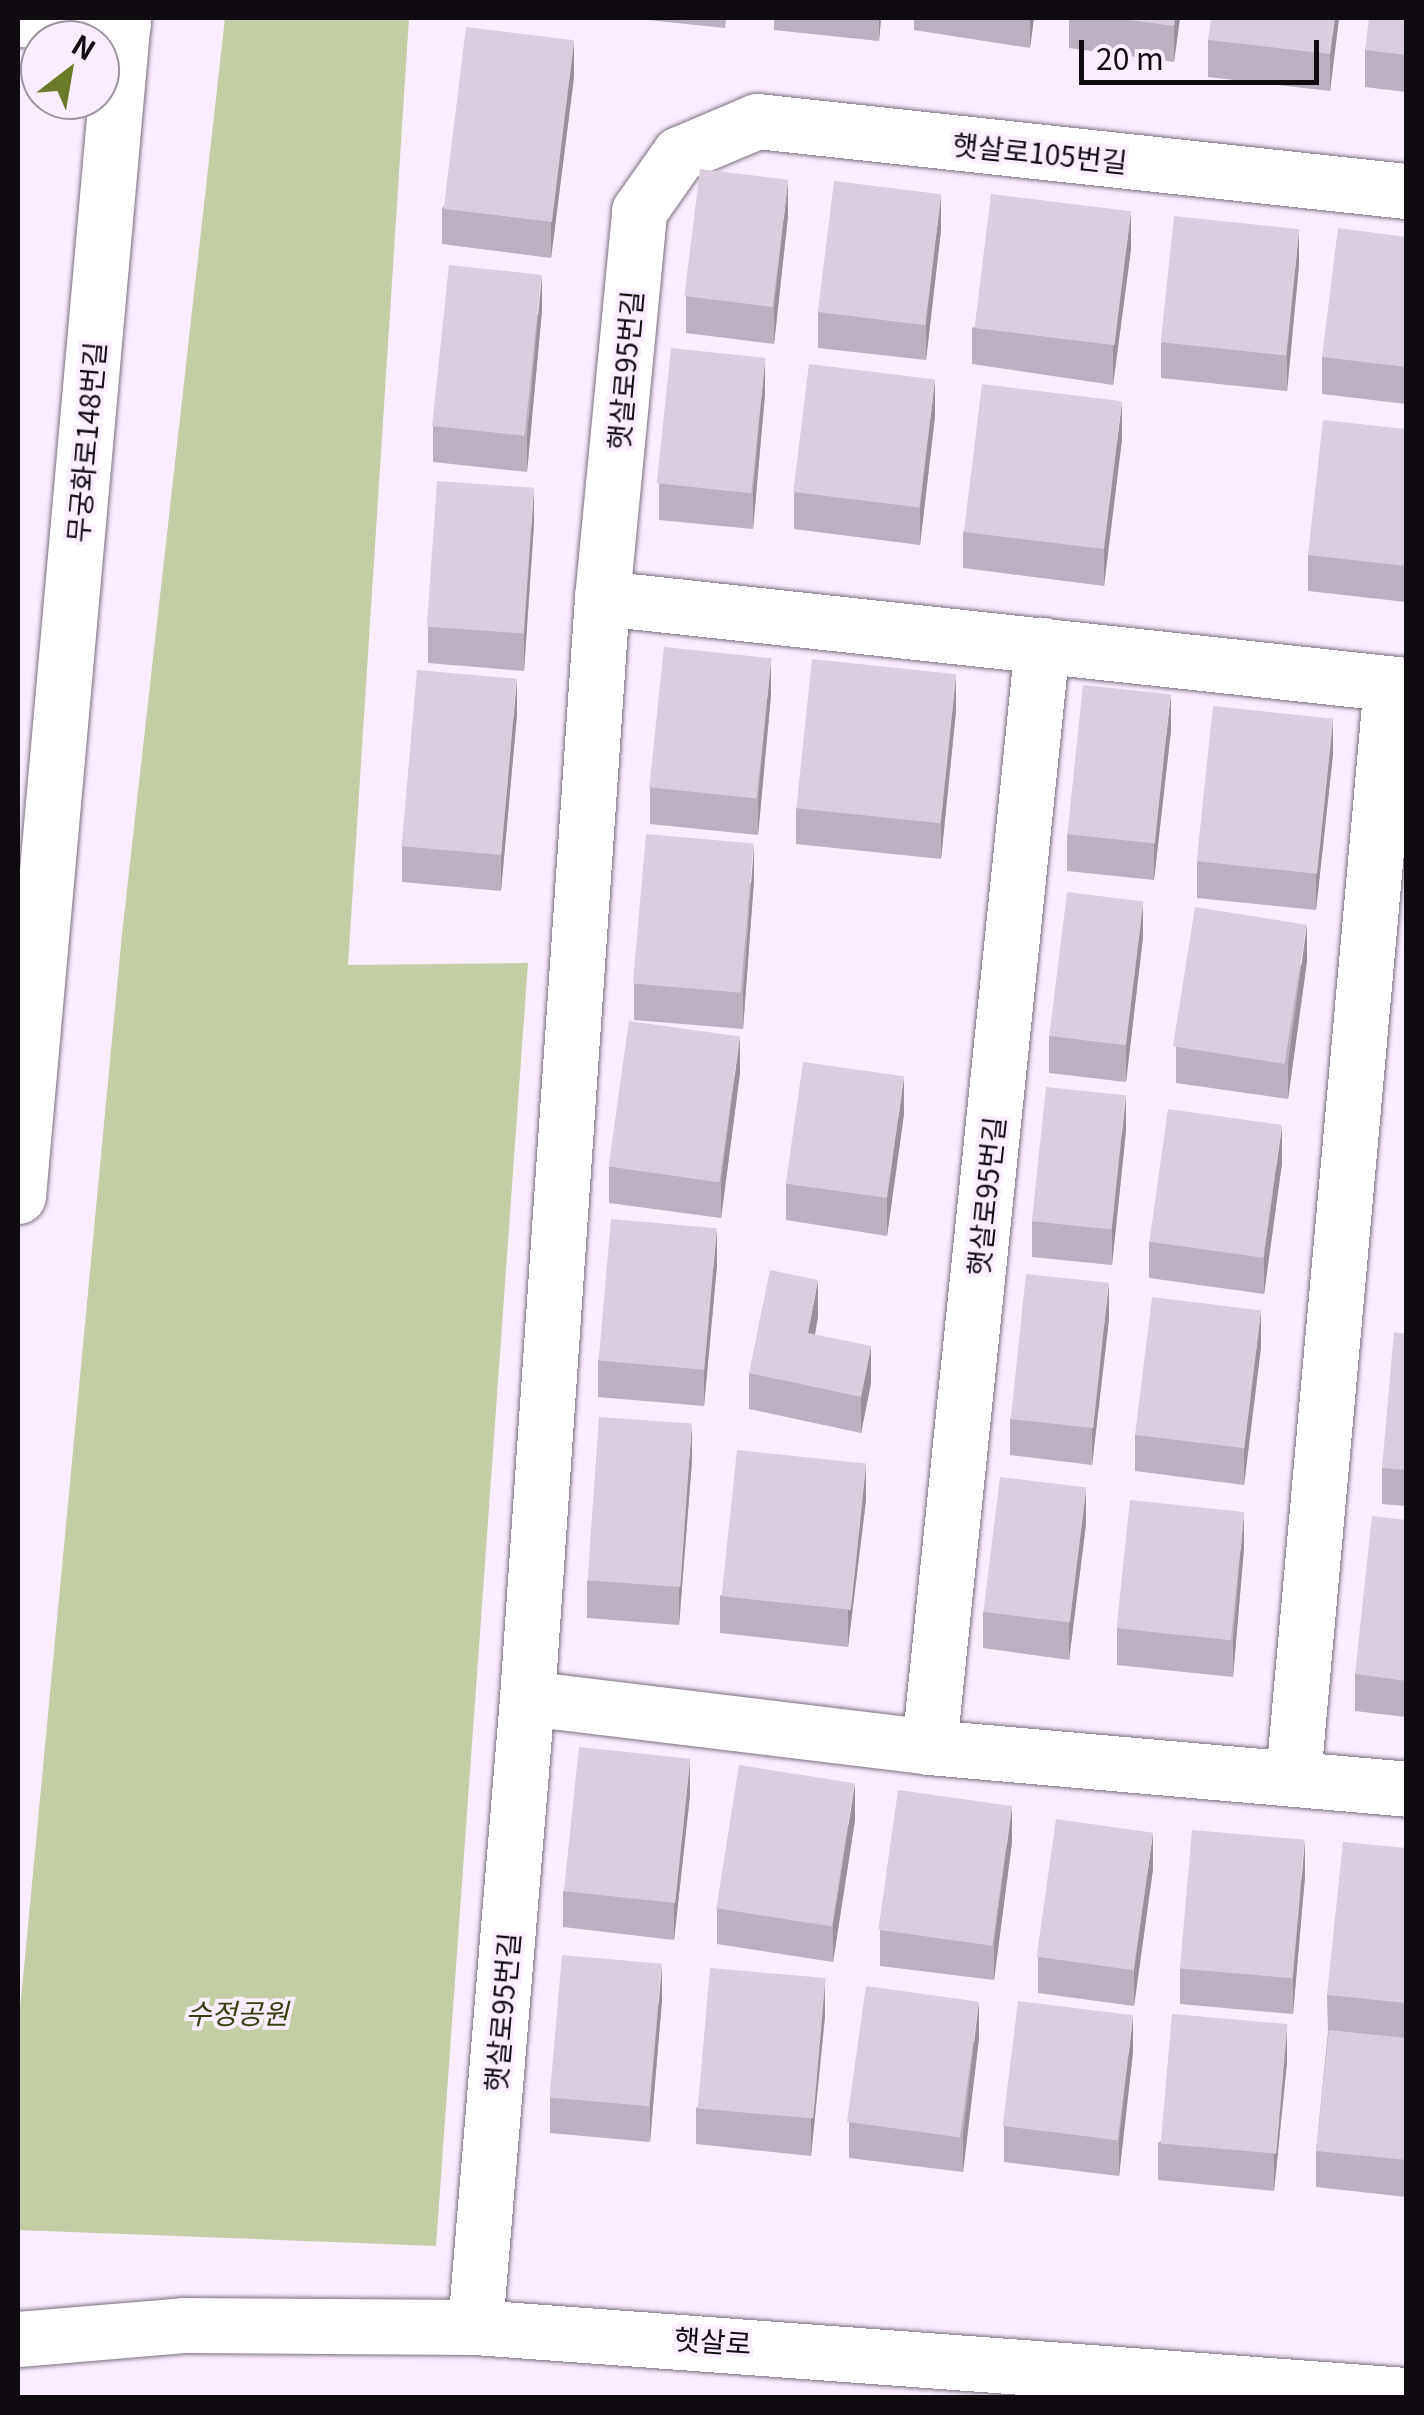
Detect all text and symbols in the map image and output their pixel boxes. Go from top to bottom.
north arrow [20,20,120,120]
scale bar [1084,20,1324,82]
text: N [65,23,104,69]
text: 20 m [1096,35,1164,79]
street label: 햇살로105번길 [951,126,1129,178]
street label: 햇살로95번길 [600,289,648,451]
street label: 무궁화로148번길 [59,340,111,544]
street label: 햇살로95번길 [960,1115,1010,1277]
street label: 햇살로95번길 [477,1931,525,2093]
park label: 수정공원 [185,1995,289,2029]
street label: 햇살로 [673,2321,753,2359]

